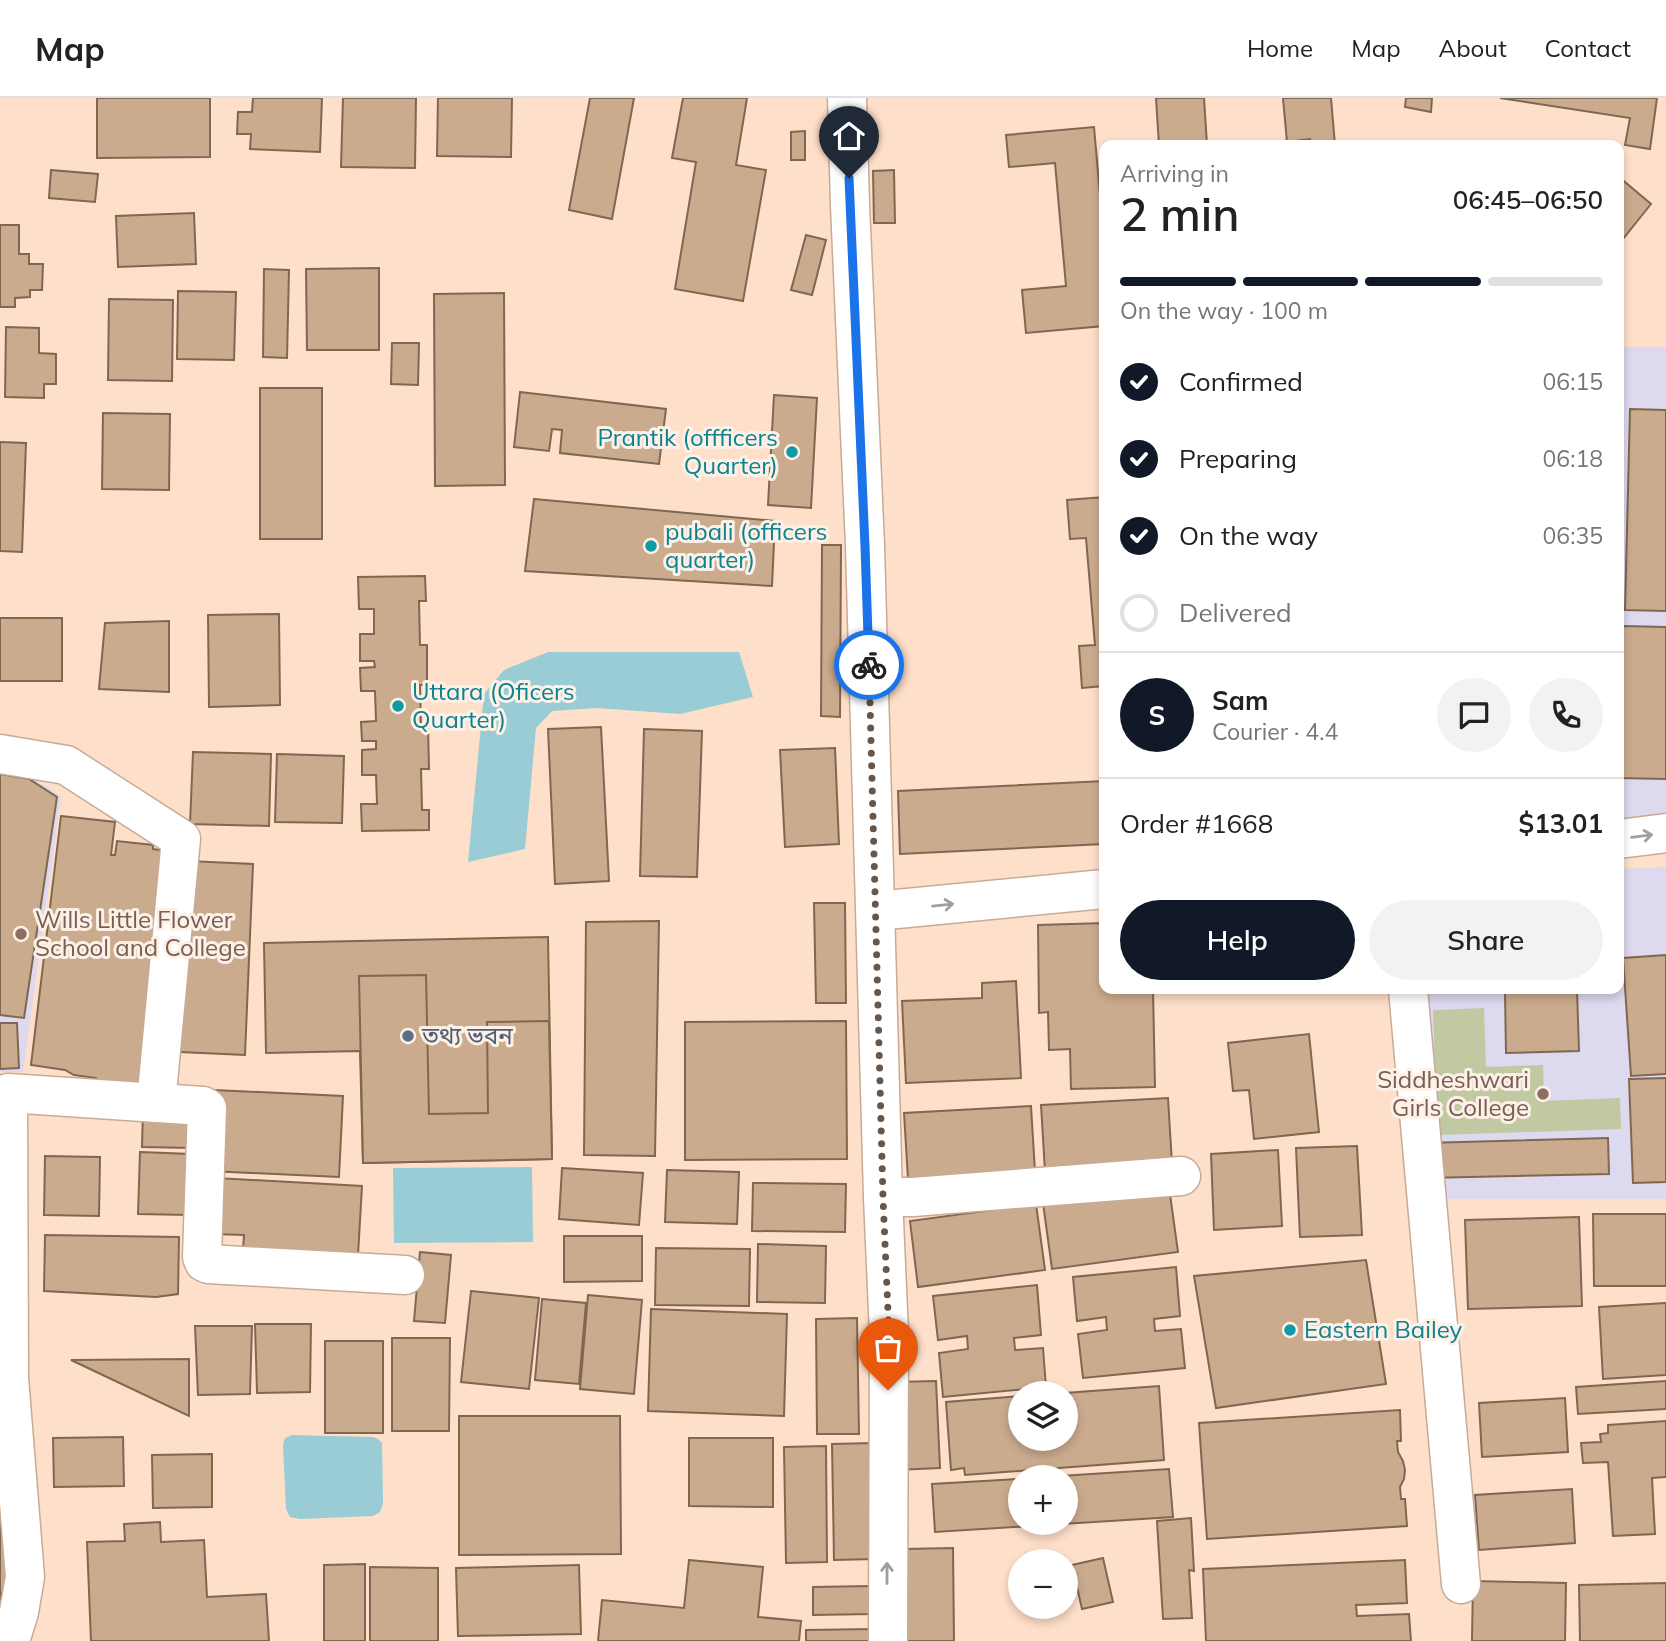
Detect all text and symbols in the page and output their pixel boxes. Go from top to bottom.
text: Map [35,28,105,69]
text: Home [1247,33,1313,63]
text: Map [1351,33,1401,63]
text: About [1439,33,1507,63]
text: Contact [1545,33,1631,63]
pin [819,106,879,178]
icon: home [830,117,868,155]
text: Arriving in [1120,159,1229,188]
text: 06:45–06:50 [1453,183,1603,216]
text: 2 min [1120,185,1239,243]
text: On the way · 100 m [1120,296,1328,325]
icon: check [1120,363,1158,401]
text: Confirmed [1179,365,1303,398]
text: 06:15 [1543,367,1603,396]
place label: Prantik (offficers Quarter) [597,422,778,480]
icon: check [1120,440,1158,478]
text: Preparing [1179,442,1297,475]
marker: Prantik (offficers Quarter) [784,444,800,460]
text: 06:18 [1543,444,1603,473]
place label: pubali (officers quarter) [665,516,827,574]
icon: check [1120,517,1158,555]
text: On the way [1179,519,1318,552]
text: 06:35 [1543,521,1603,550]
marker: pubali (officers quarter) [643,538,659,554]
text: Delivered [1179,596,1292,629]
courier [834,630,904,700]
icon: bike [850,646,888,684]
place label: Uttara (Oficers Quarter) [412,676,575,734]
button: chat [1437,678,1511,752]
button: phone [1529,678,1603,752]
text: Sam [1212,684,1268,717]
marker: Uttara (Oficers Quarter) [390,698,406,714]
text: S [1149,699,1165,732]
text: Courier · 4.4 [1212,717,1338,746]
text: Order #1668 [1120,807,1273,840]
text: $13.01 [1519,807,1603,840]
one-way arrow [1631,830,1653,843]
one-way arrow [932,898,954,911]
button: Help [1120,900,1355,980]
button: Share [1369,900,1603,980]
place label: Wills Little Flower School and College [35,904,246,962]
marker: Wills Little Flower School and College [13,926,29,942]
place label: তথ্য ভবন [421,1020,513,1050]
marker: তথ্য ভবন [400,1028,416,1044]
place label: Siddheshwari Girls College [1377,1064,1529,1122]
marker: Siddheshwari Girls College [1535,1086,1551,1102]
place label: Eastern Bailey [1304,1314,1463,1344]
pin [858,1318,918,1390]
marker: Eastern Bailey [1282,1322,1298,1338]
icon: bag [869,1329,907,1367]
map controls [1008,1381,1078,1619]
button: layers [1008,1381,1078,1451]
button: + [1008,1465,1078,1535]
button: − [1008,1549,1078,1619]
one-way arrow [880,1562,894,1585]

